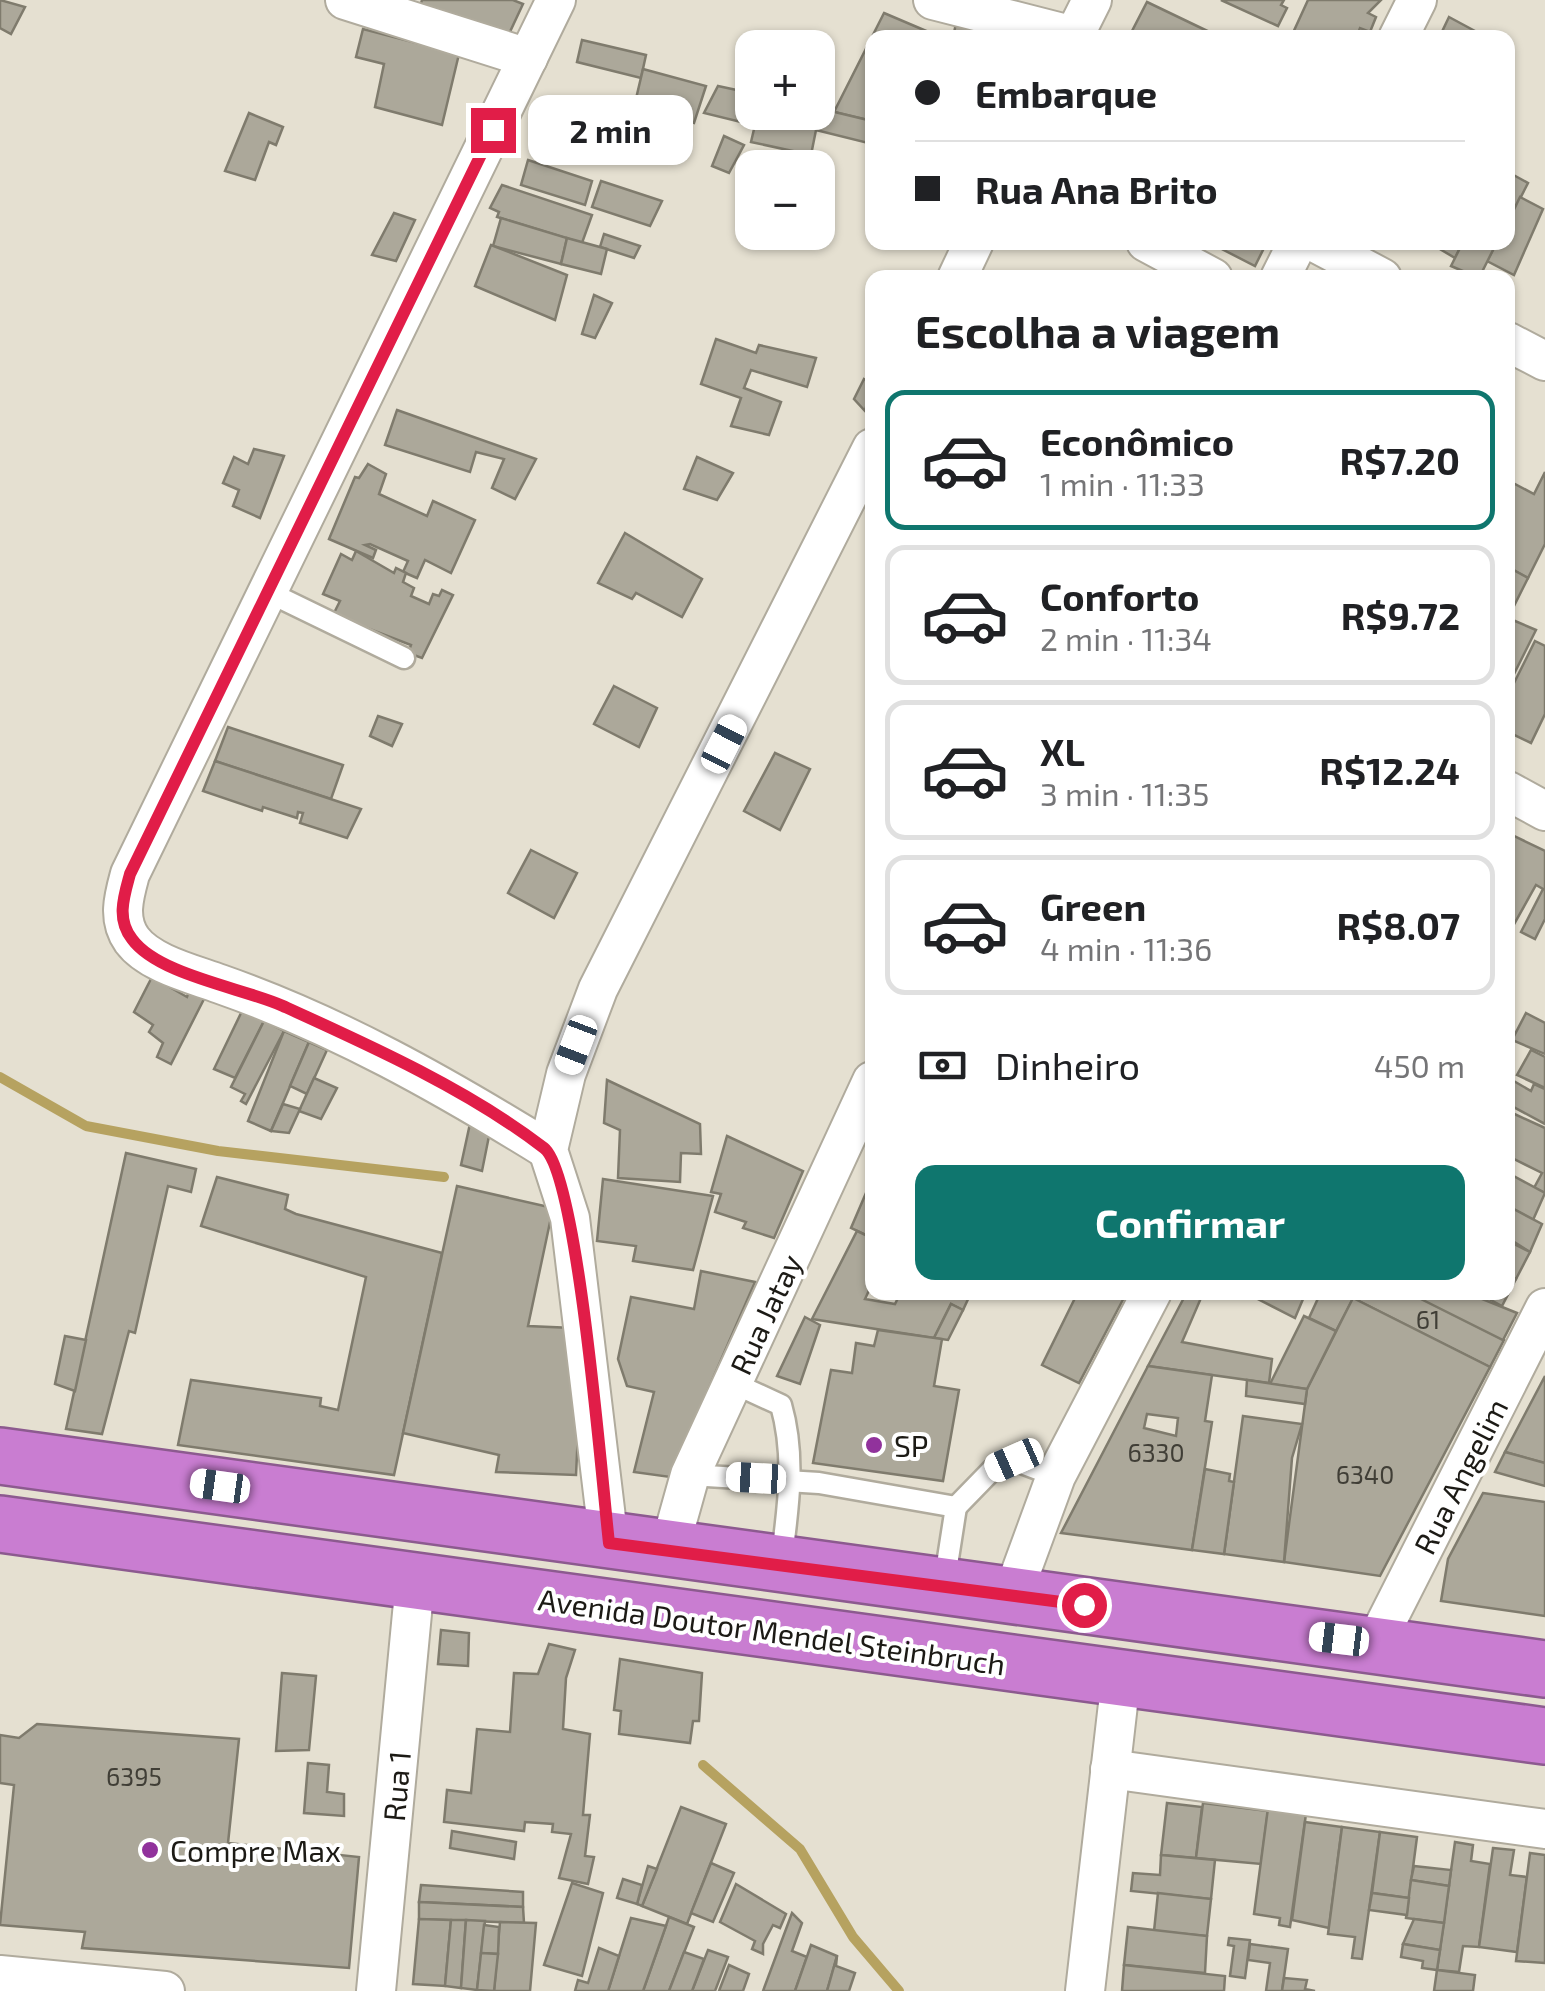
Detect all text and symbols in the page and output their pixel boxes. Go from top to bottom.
map controls [735,30,835,250]
button: + [735,30,835,130]
text: Embarque [975,70,1157,116]
callout: 2 min [528,95,693,165]
route end [471,108,516,153]
text: 2 min [570,111,651,149]
button: − [735,150,835,250]
text: Rua Ana Brito [975,166,1218,212]
text: Escolha a viagem [915,303,1280,357]
icon: car [920,415,1010,505]
text: Econômico [1040,418,1234,464]
text: R$7.20 [1340,437,1460,483]
text: 1 min · 11:33 [1040,464,1205,502]
icon: car [920,570,1010,660]
text: Conforto [1040,573,1199,619]
text: R$9.72 [1341,592,1460,638]
text: 2 min · 11:34 [1040,619,1212,657]
car [697,710,751,778]
icon: car [920,725,1010,815]
text: XL [1040,728,1085,774]
text: R$12.24 [1319,747,1460,793]
text: 3 min · 11:35 [1040,774,1209,812]
icon: car [920,880,1010,970]
text: Green [1040,883,1146,929]
text: R$8.07 [1336,902,1460,948]
text: 4 min · 11:36 [1040,929,1212,967]
car [551,1012,601,1078]
icon: cash [915,1038,970,1093]
text: Dinheiro [995,1042,1140,1088]
text: 450 m [1374,1046,1465,1084]
button: Confirmar [915,1165,1465,1280]
street label: Rua Jatay [722,1248,809,1380]
house number: 61 [1416,1304,1440,1334]
street label: Rua Angelim [1405,1392,1515,1560]
place label: SP [894,1427,929,1463]
marker: SP [863,1434,885,1456]
car [980,1434,1048,1486]
house number: 6330 [1127,1437,1185,1467]
house number: 6340 [1336,1459,1394,1489]
car [725,1461,787,1495]
car [188,1467,252,1505]
street label: Avenida Doutor Mendel Steinbruch [536,1580,1008,1682]
route start [1062,1583,1107,1628]
car [1307,1620,1371,1658]
street label: Rua 1 [375,1749,417,1823]
house number: 6395 [106,1761,162,1791]
place label: Compre Max [170,1832,341,1868]
marker: Compre Max [139,1839,161,1861]

